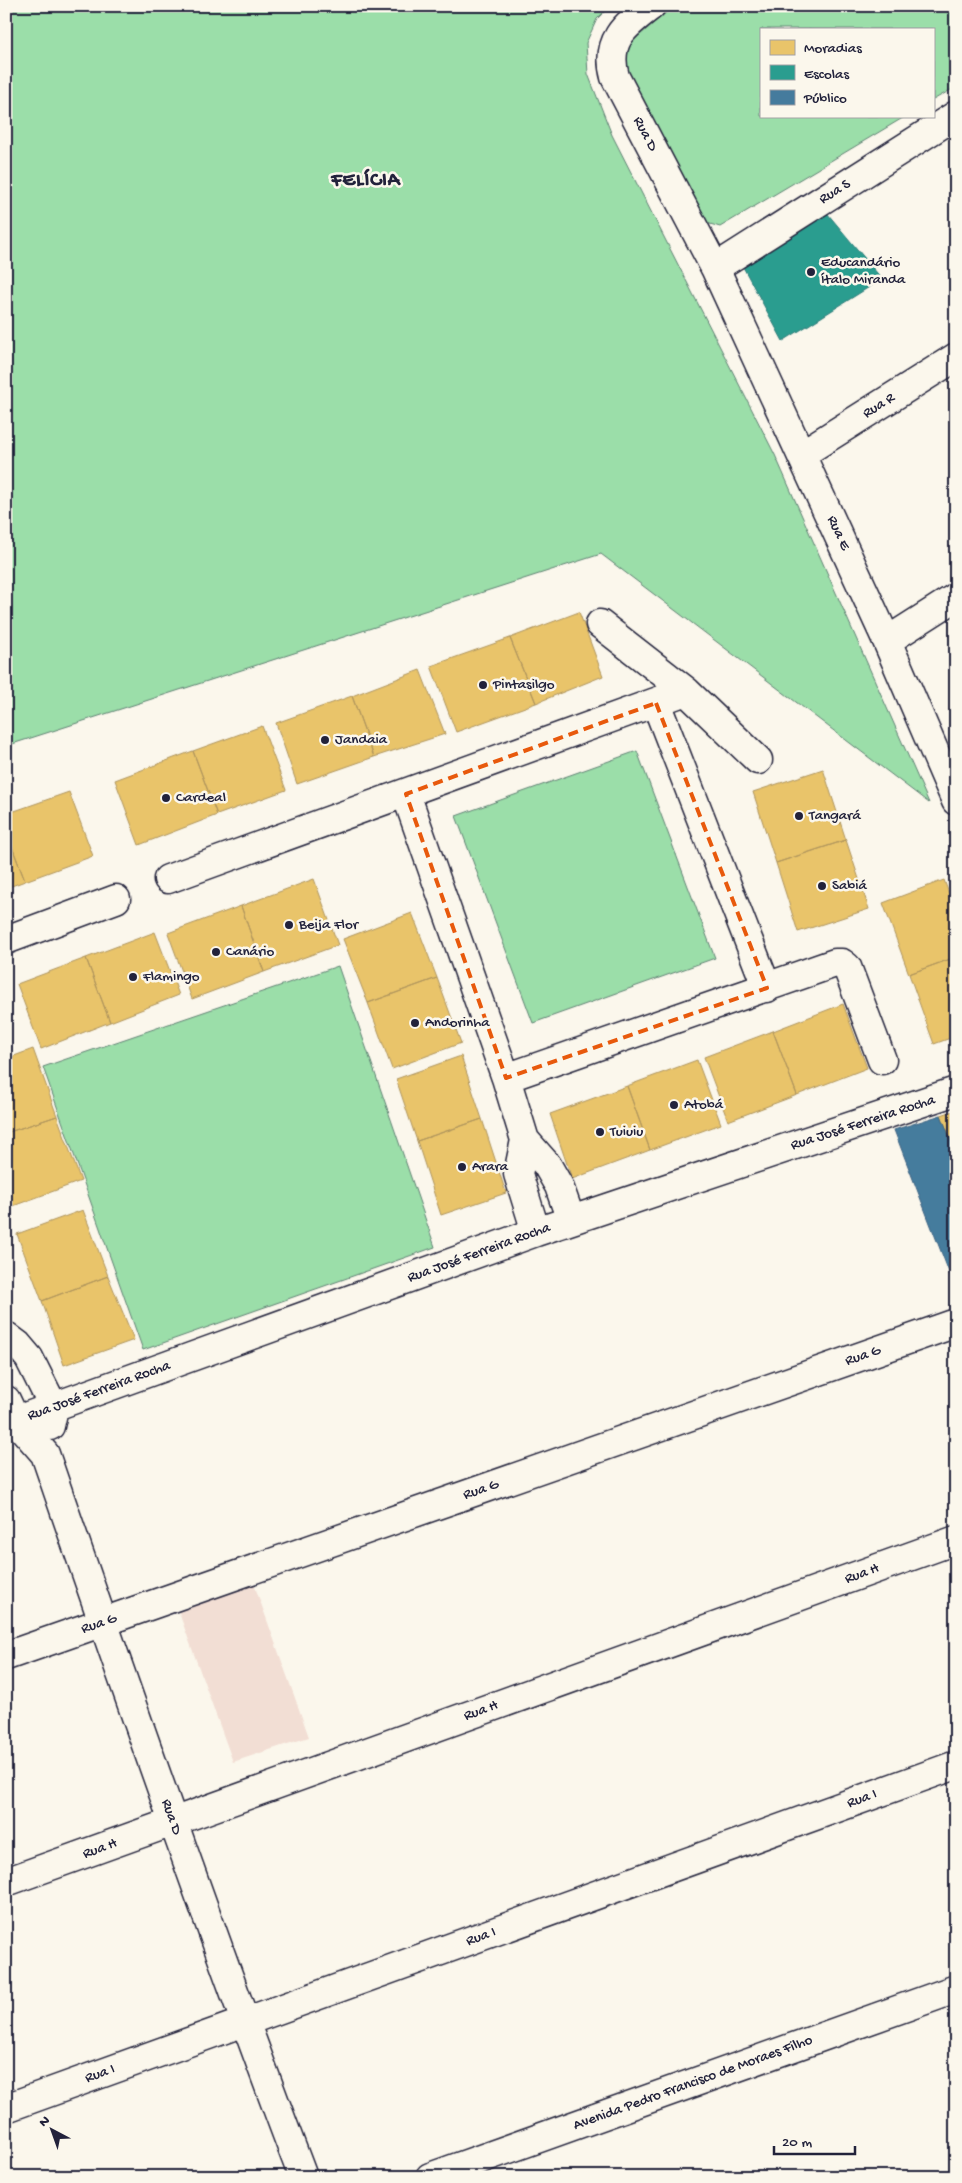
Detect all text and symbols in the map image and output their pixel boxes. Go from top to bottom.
legend [760,28,934,118]
text: Moradias [804,40,862,58]
text: Escolas [804,66,849,84]
text: Público [803,90,847,108]
street label: Rua D [628,114,662,155]
district label: FELÍCIA [330,168,402,193]
street label: Rua S [816,175,854,209]
place label: Educandário Ítalo Miranda [821,254,906,289]
marker: Educandário Ítalo Miranda [805,266,817,278]
street label: Rua R [860,389,899,423]
street label: Rua E [822,513,854,554]
place label: Pintasilgo [492,676,555,694]
marker: Pintasilgo [477,679,489,691]
place label: Jandaia [335,731,388,749]
marker: Jandaia [319,734,331,746]
place label: Cardeal [176,789,226,807]
marker: Cardeal [160,792,172,804]
place label: Tangará [808,807,861,825]
marker: Tangará [793,810,805,822]
place label: Sabiá [832,877,867,895]
marker: Sabiá [816,880,828,892]
place label: Beija Flor [298,916,360,934]
marker: Beija Flor [283,919,295,931]
place label: Canário [226,943,274,961]
marker: Canário [210,946,222,958]
place label: Flamingo [142,968,200,986]
marker: Flamingo [127,971,139,983]
place label: Andorinha [425,1014,490,1032]
marker: Andorinha [409,1017,421,1029]
street label: Rua José Ferreira Rocha [789,1091,938,1155]
place label: Atobá [684,1096,724,1114]
marker: Atobá [668,1099,680,1111]
place label: Tuiuiu [609,1123,643,1141]
marker: Tuiuiu [594,1126,606,1138]
place label: Arara [472,1158,509,1176]
marker: Arara [456,1161,468,1173]
street label: Rua José Ferreira Rocha [405,1219,554,1287]
street label: Rua G [843,1341,884,1370]
street label: Rua José Ferreira Rocha [25,1357,174,1425]
street label: Rua G [461,1475,502,1504]
street label: Rua H [842,1559,882,1589]
street label: Rua G [79,1609,120,1638]
street label: Rua H [461,1696,501,1726]
street label: Rua I [845,1785,879,1813]
street label: Rua D [157,1797,186,1837]
street label: Rua H [80,1834,120,1864]
street label: Rua I [464,1923,498,1951]
street label: Avenida Pedro Francisco de Moraes Filho [571,2031,815,2135]
street label: Rua I [83,2060,117,2088]
north arrow [28,2106,78,2156]
text: N [36,2113,54,2131]
scale bar [774,2123,856,2155]
text: 20 m [782,2134,812,2152]

